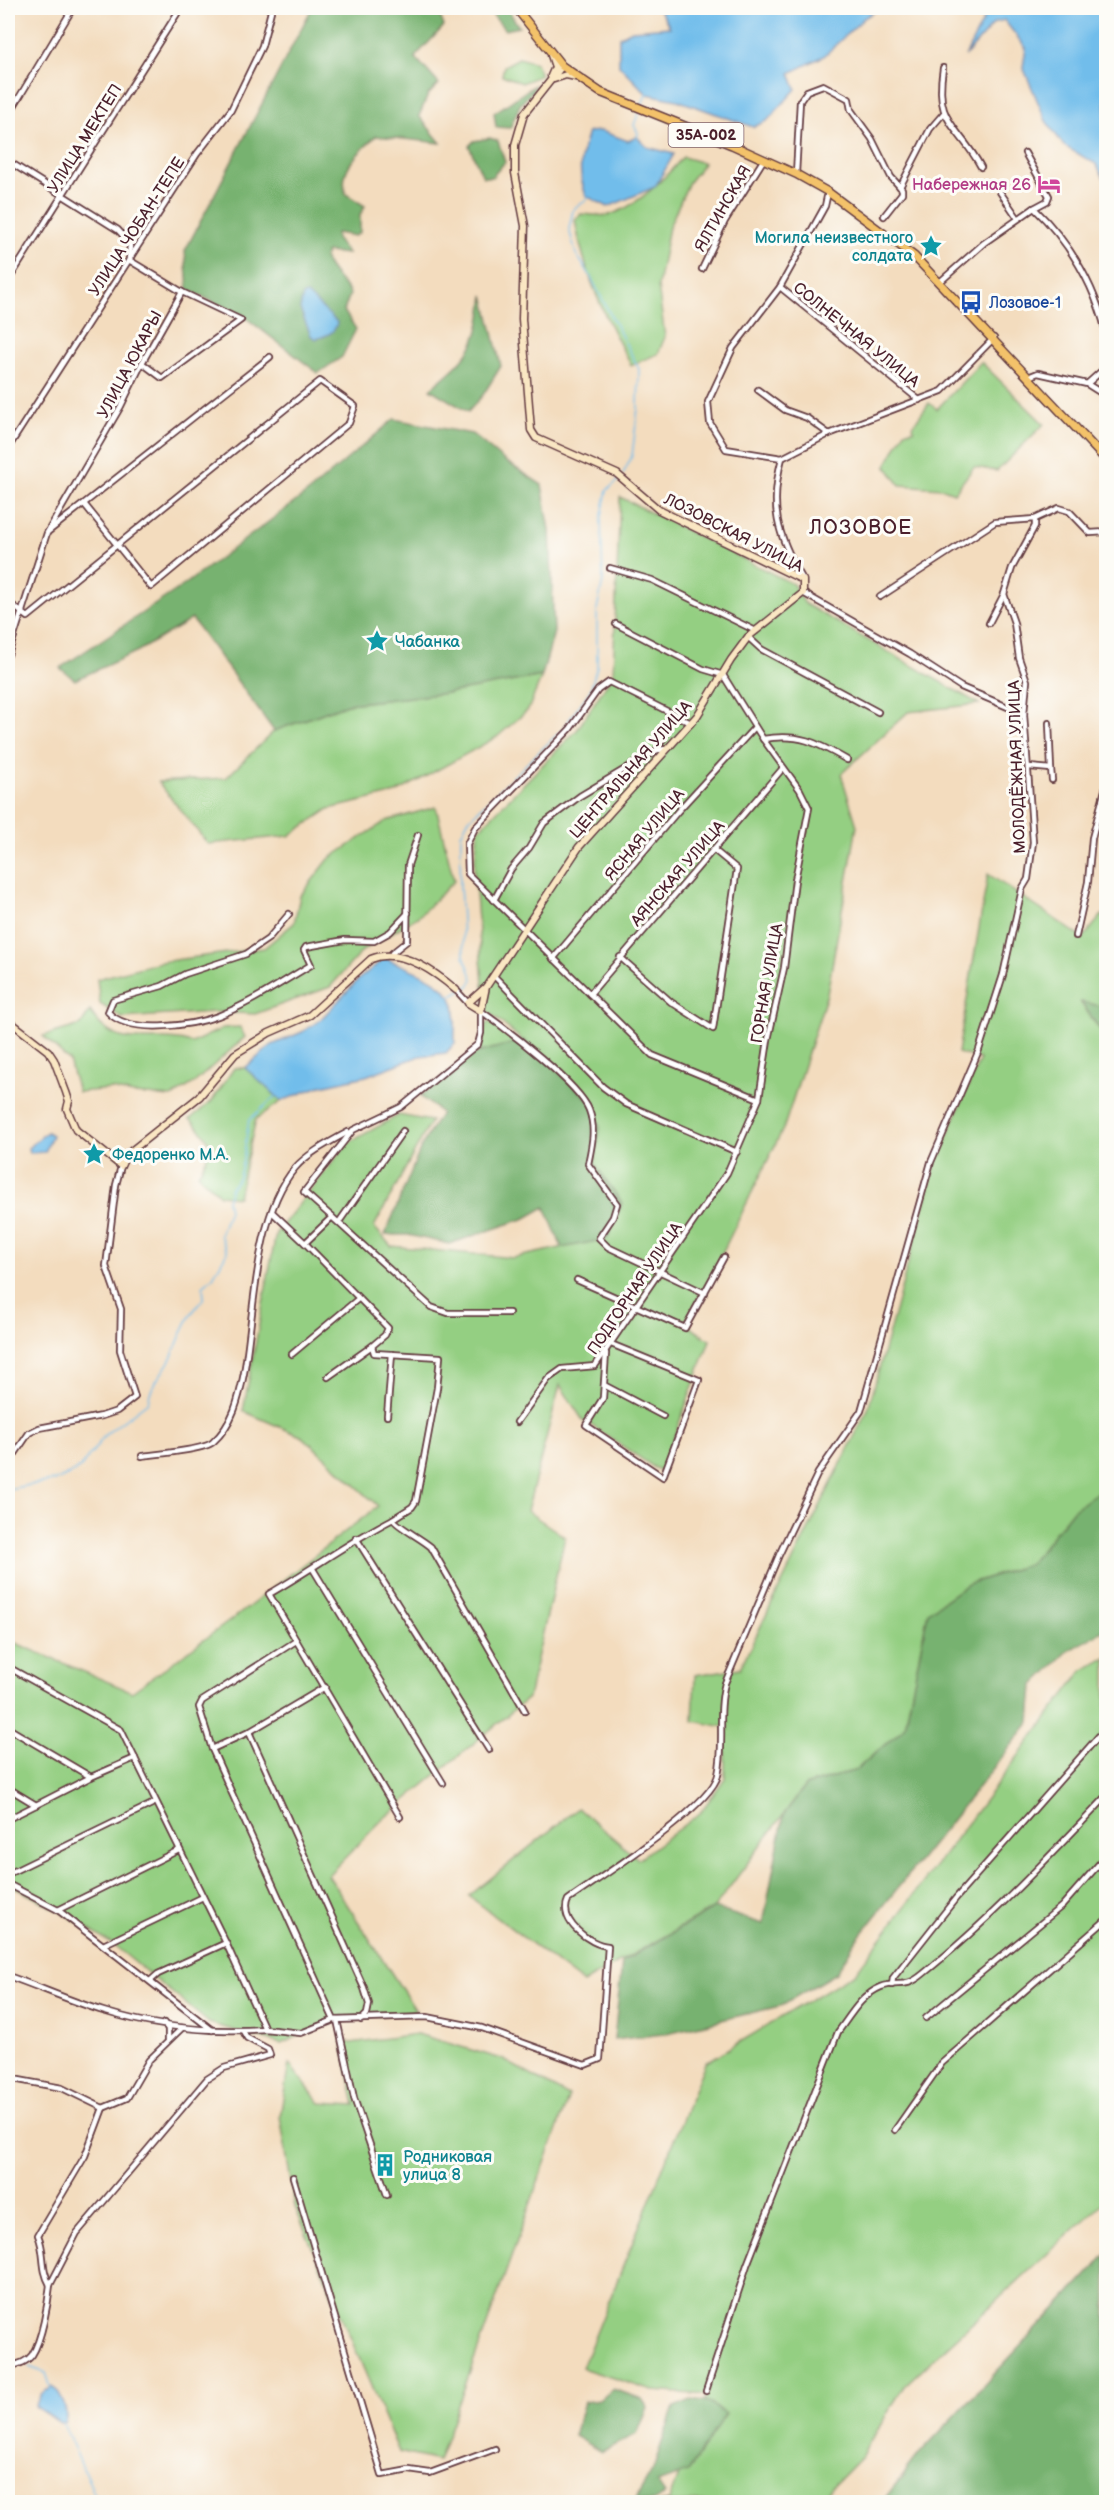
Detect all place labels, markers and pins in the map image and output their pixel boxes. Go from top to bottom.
hotel icon: Набережная 26 [1036,171,1062,197]
place label: Набережная 26 [912,176,1031,195]
place label: Могила неизвестного солдата [754,229,914,266]
place icon: Могила неизвестного солдата [918,233,944,259]
bus stop icon: Лозовое-1 [958,289,984,315]
place label: Лозовое-1 [988,294,1061,313]
place icon: Чабанка [364,628,390,654]
place label: Чабанка [395,633,461,652]
place icon: Федоренко М.А. [81,1141,107,1167]
place label: Федоренко М.А. [112,1146,229,1165]
place label: Родниковая улица 8 [403,2148,492,2185]
building icon: Родниковая улица 8 [372,2152,398,2178]

